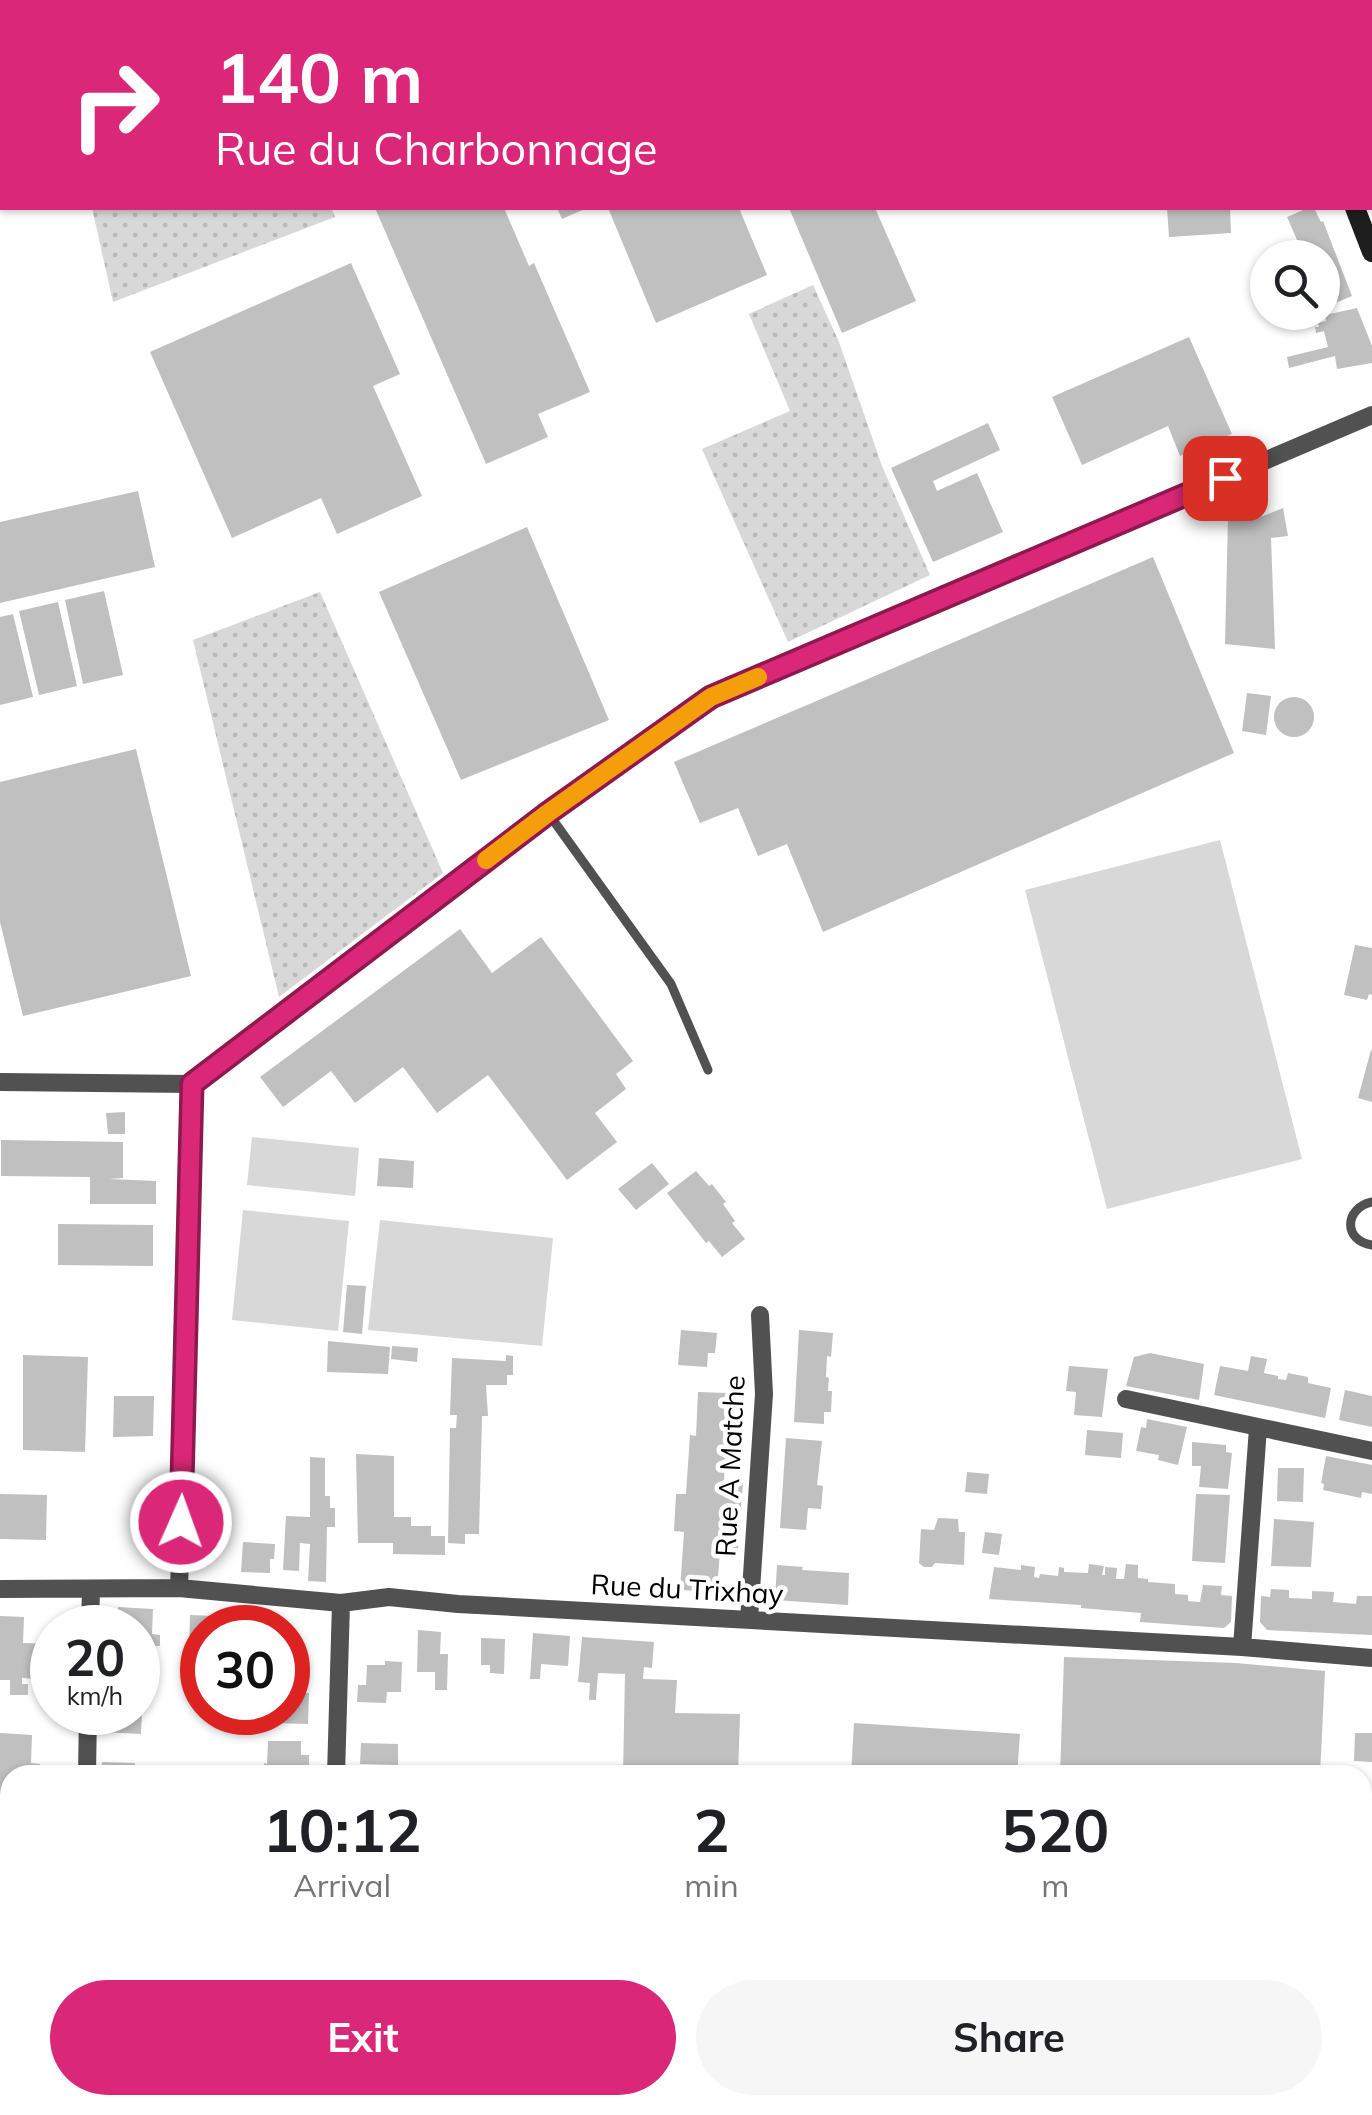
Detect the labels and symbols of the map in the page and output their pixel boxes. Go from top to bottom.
pin [1183,436,1268,521]
street label: Rue A Matche [707,1374,752,1558]
position arrow [129,1470,233,1574]
street label: Rue du Trixhay [590,1566,784,1611]
speed limit sign: 30 [180,1605,310,1735]

